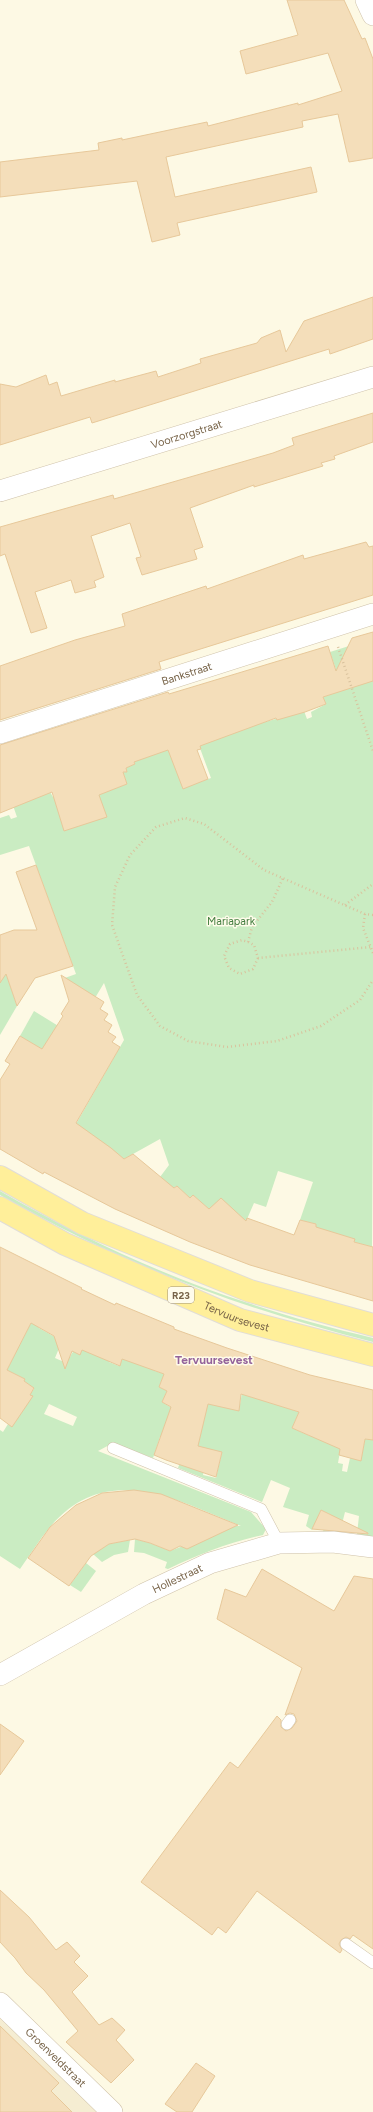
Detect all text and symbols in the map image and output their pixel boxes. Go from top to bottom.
street label: Voorzorgstraat [149,417,224,451]
street label: Bankstraat [160,659,214,688]
park label: Mariapark [207,915,256,928]
road number: R23 [168,1287,194,1303]
street label: Tervuursevest [202,1299,271,1334]
district label: Tervuursevest [175,1353,253,1367]
street label: Hollestraat [150,1561,204,1596]
street label: Groenveldstraat [23,2025,89,2090]

